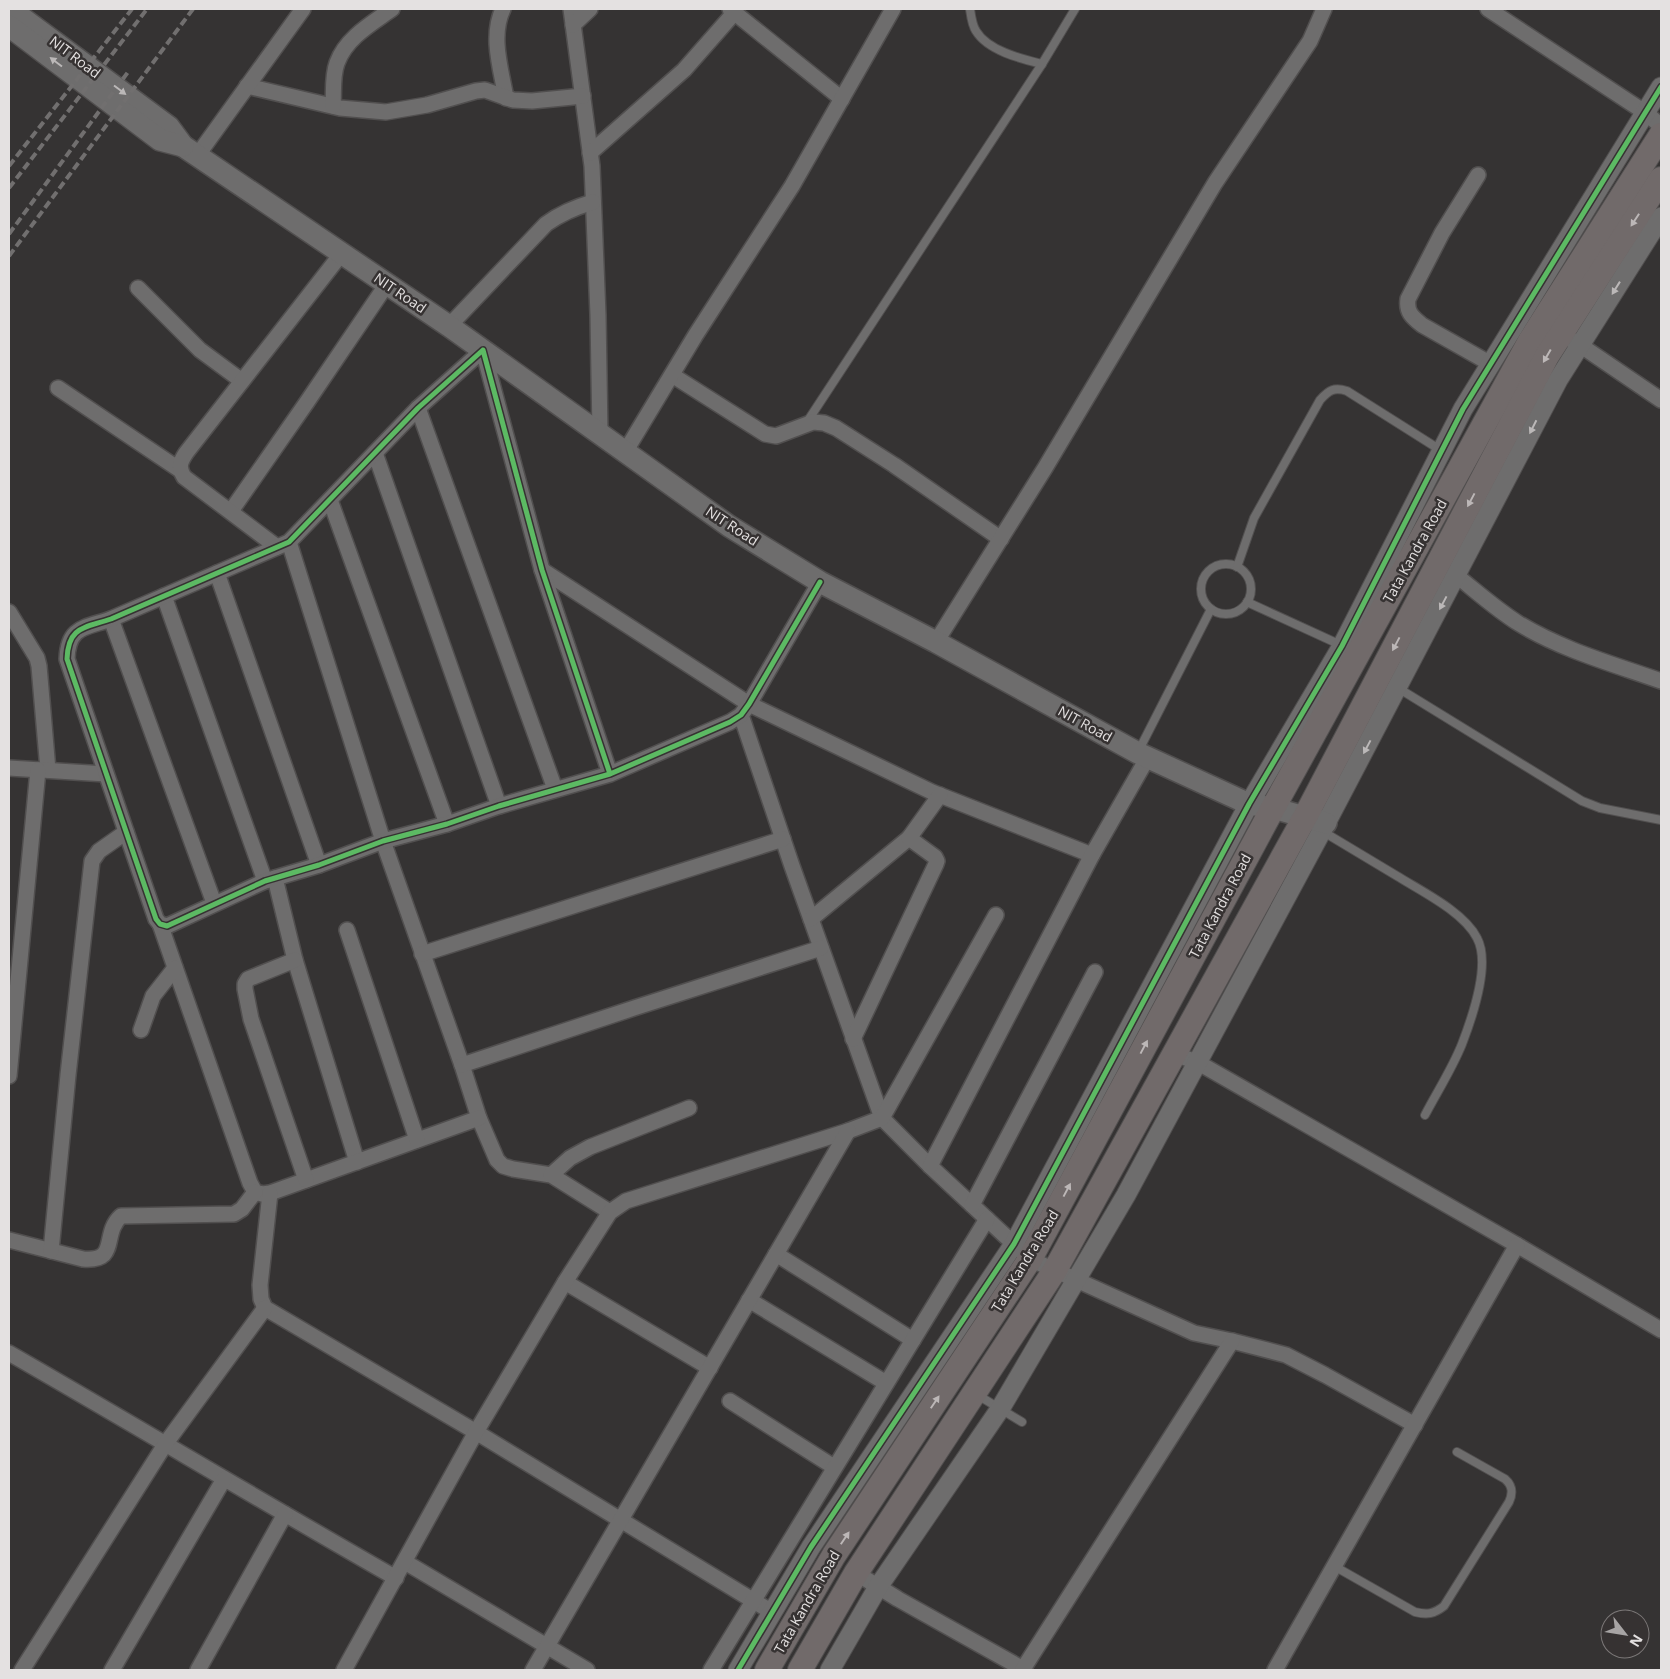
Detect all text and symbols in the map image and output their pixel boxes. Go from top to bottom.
street label: NIT Road [46,31,105,82]
one-way arrow [50,56,63,67]
one-way arrow [113,85,127,95]
one-way arrow [1630,213,1640,226]
street label: NIT Road [370,268,430,317]
one-way arrow [1612,281,1621,295]
one-way arrow [1543,350,1552,363]
one-way arrow [1529,420,1537,435]
one-way arrow [1467,493,1475,507]
street label: Tata Kandra Road [1378,495,1451,606]
street label: NIT Road [702,501,762,550]
one-way arrow [1439,596,1447,610]
one-way arrow [1392,637,1400,651]
street label: NIT Road [1055,701,1116,746]
one-way arrow [1363,739,1371,754]
street label: Tata Kandra Road [1184,850,1255,961]
one-way arrow [1140,1040,1148,1055]
one-way arrow [1063,1183,1071,1197]
street label: Tata Kandra Road [987,1206,1063,1315]
one-way arrow [930,1396,940,1409]
one-way arrow [840,1531,850,1544]
street label: Tata Kandra Road [769,1547,844,1657]
north arrow [1600,1609,1650,1659]
text: N [1625,1631,1648,1651]

